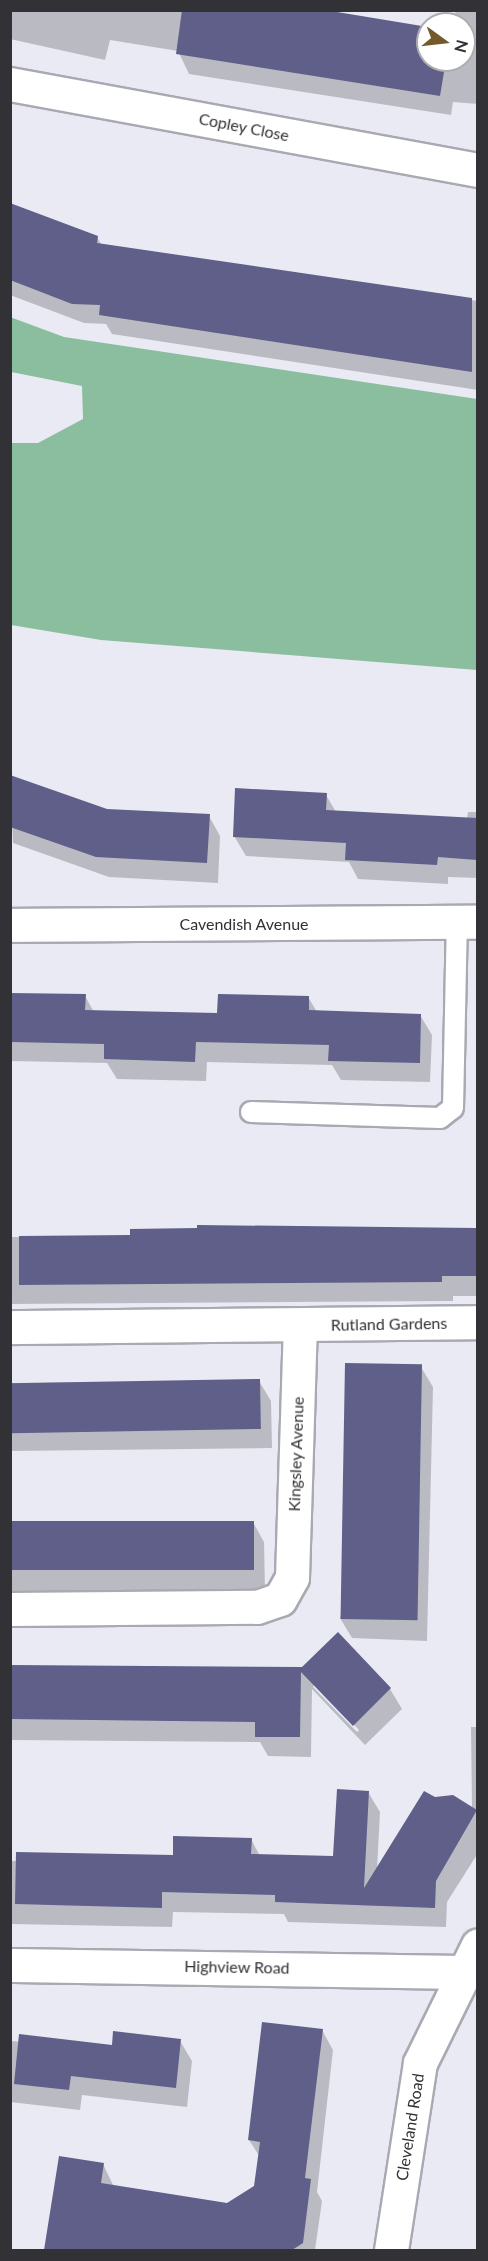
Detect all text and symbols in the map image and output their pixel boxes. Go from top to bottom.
north arrow [416,12,476,72]
text: N [451,38,473,55]
street label: Copley Close [197,109,291,145]
street label: Cavendish Avenue [179,914,309,934]
street label: Rutland Gardens [331,1313,447,1335]
street label: Kingsley Avenue [284,1396,308,1512]
street label: Highview Road [184,1956,290,1978]
street label: Cleveland Road [392,2072,428,2182]

